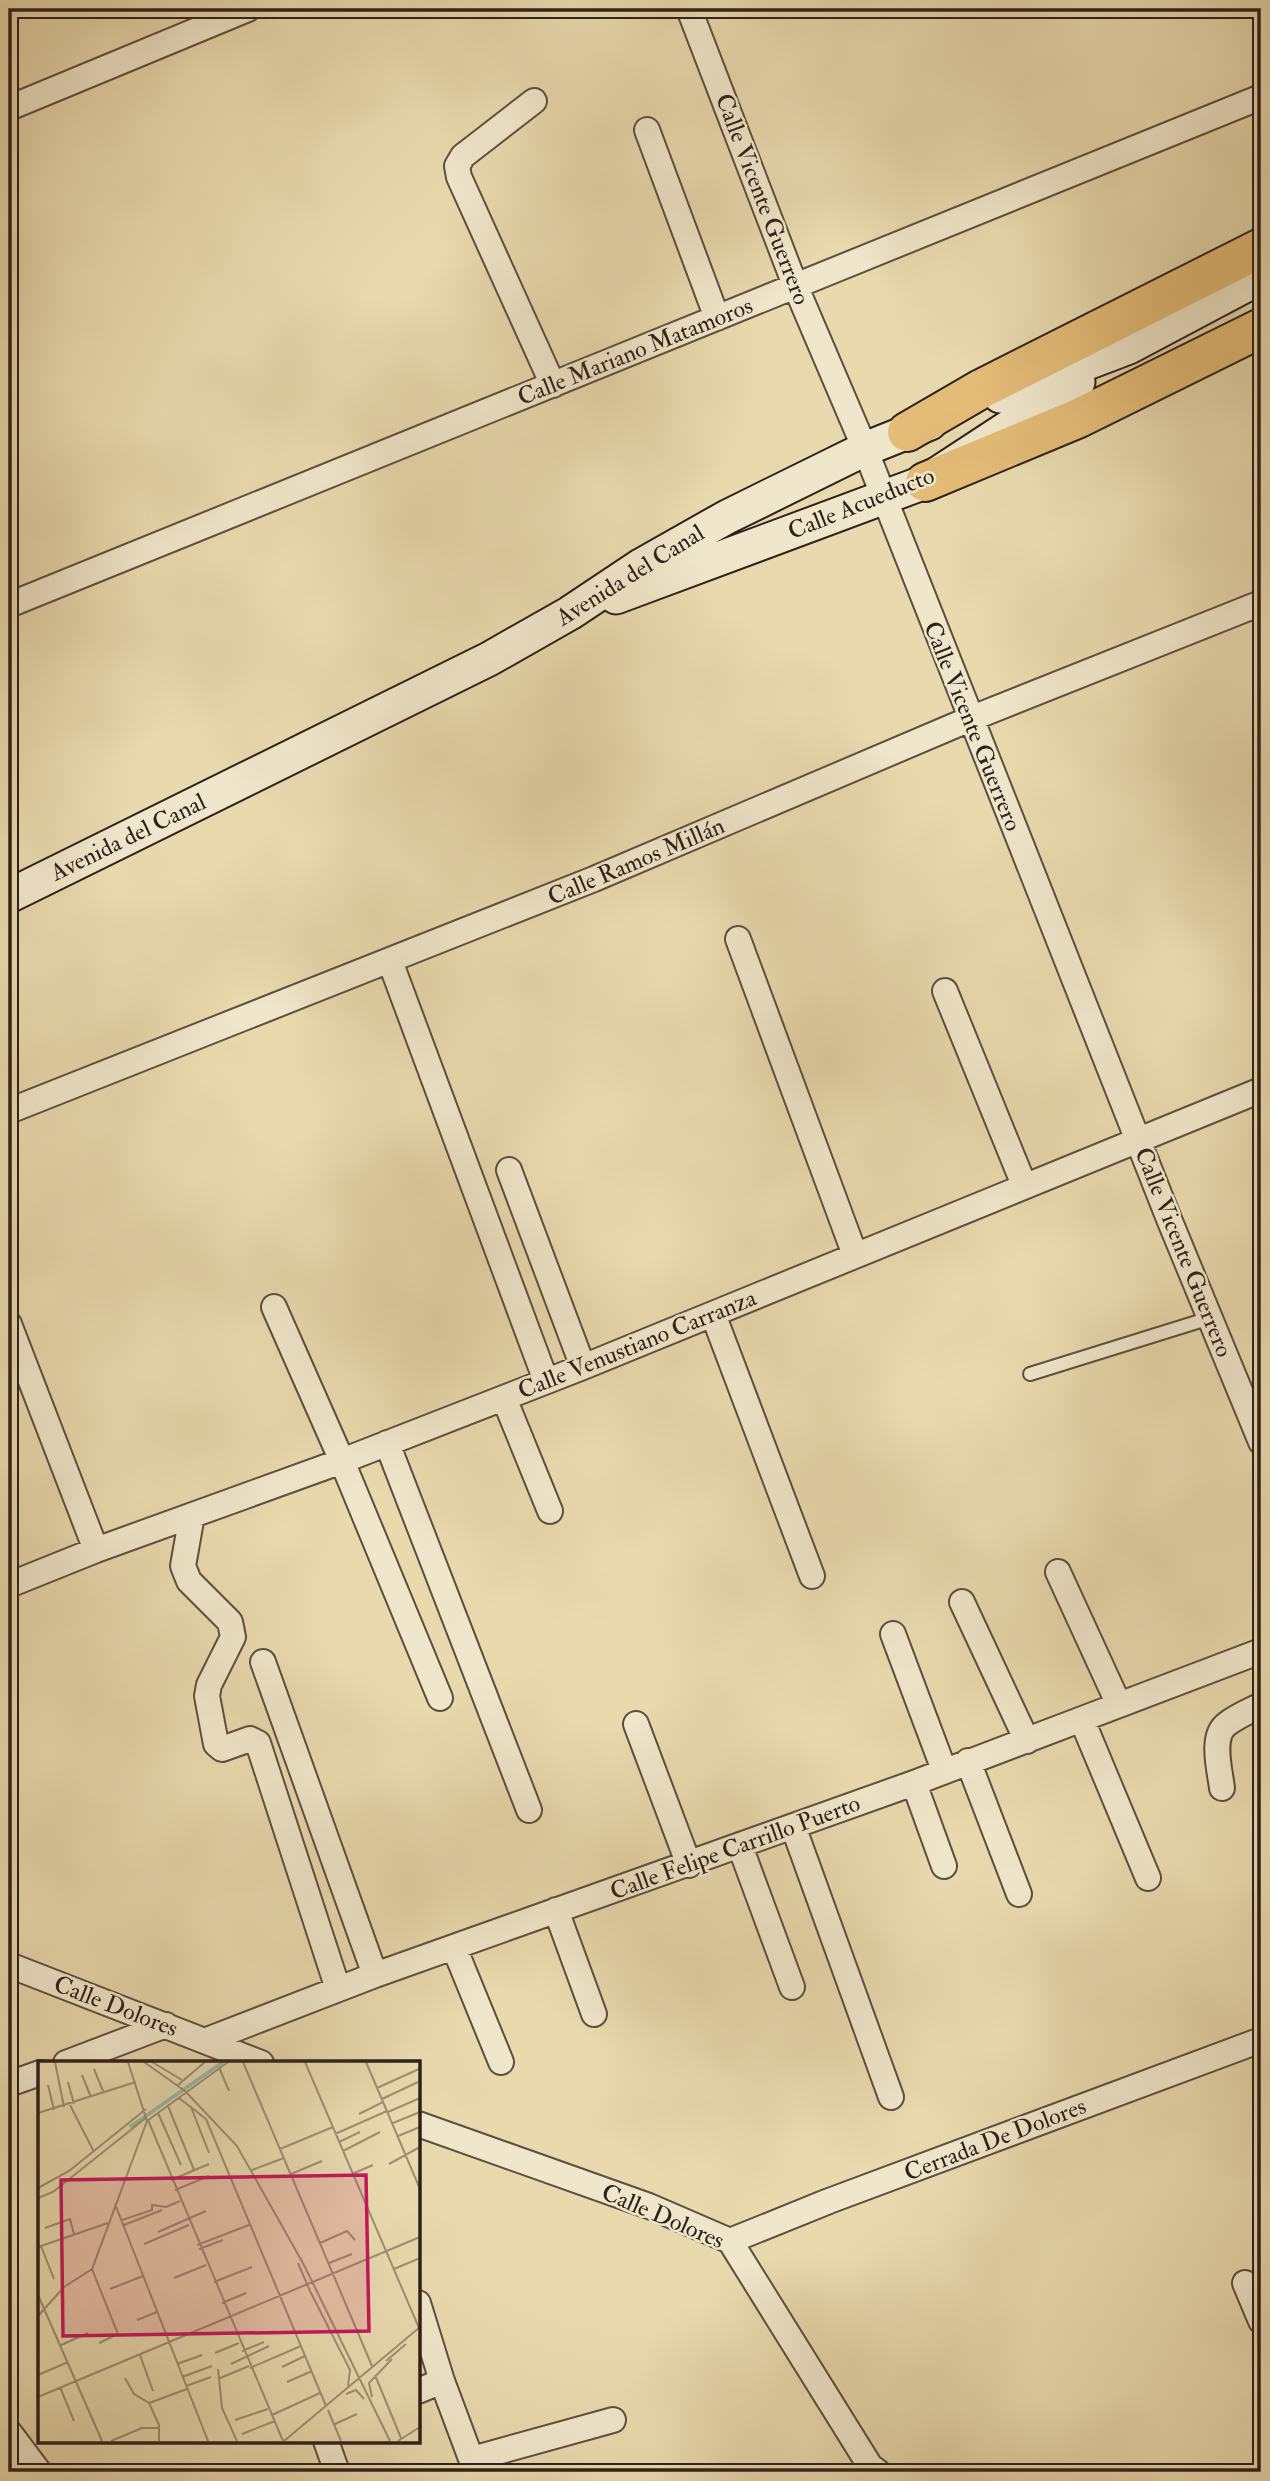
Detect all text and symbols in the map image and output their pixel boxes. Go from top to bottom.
street label: Calle Vicente Guerrero [708,89,817,309]
street label: Calle Mariano Matamoros [513,290,757,413]
street label: Calle Acueducto [783,460,939,547]
street label: Avenida del Canal [550,518,710,634]
street label: Calle Vicente Guerrero [916,617,1029,836]
street label: Avenida del Canal [45,786,211,889]
street label: Calle Ramos Millán [543,810,729,913]
street label: Calle Vicente Guerrero [1127,1143,1240,1362]
street label: Calle Venustiano Carranza [513,1282,762,1406]
street label: Calle Felipe Carrillo Puerto [606,1788,864,1907]
street label: Calle Dolores [49,1969,182,2044]
inset map [38,2061,420,2442]
street label: Cerrada De Dolores [900,2091,1091,2188]
street label: Calle Dolores [597,2177,729,2256]

